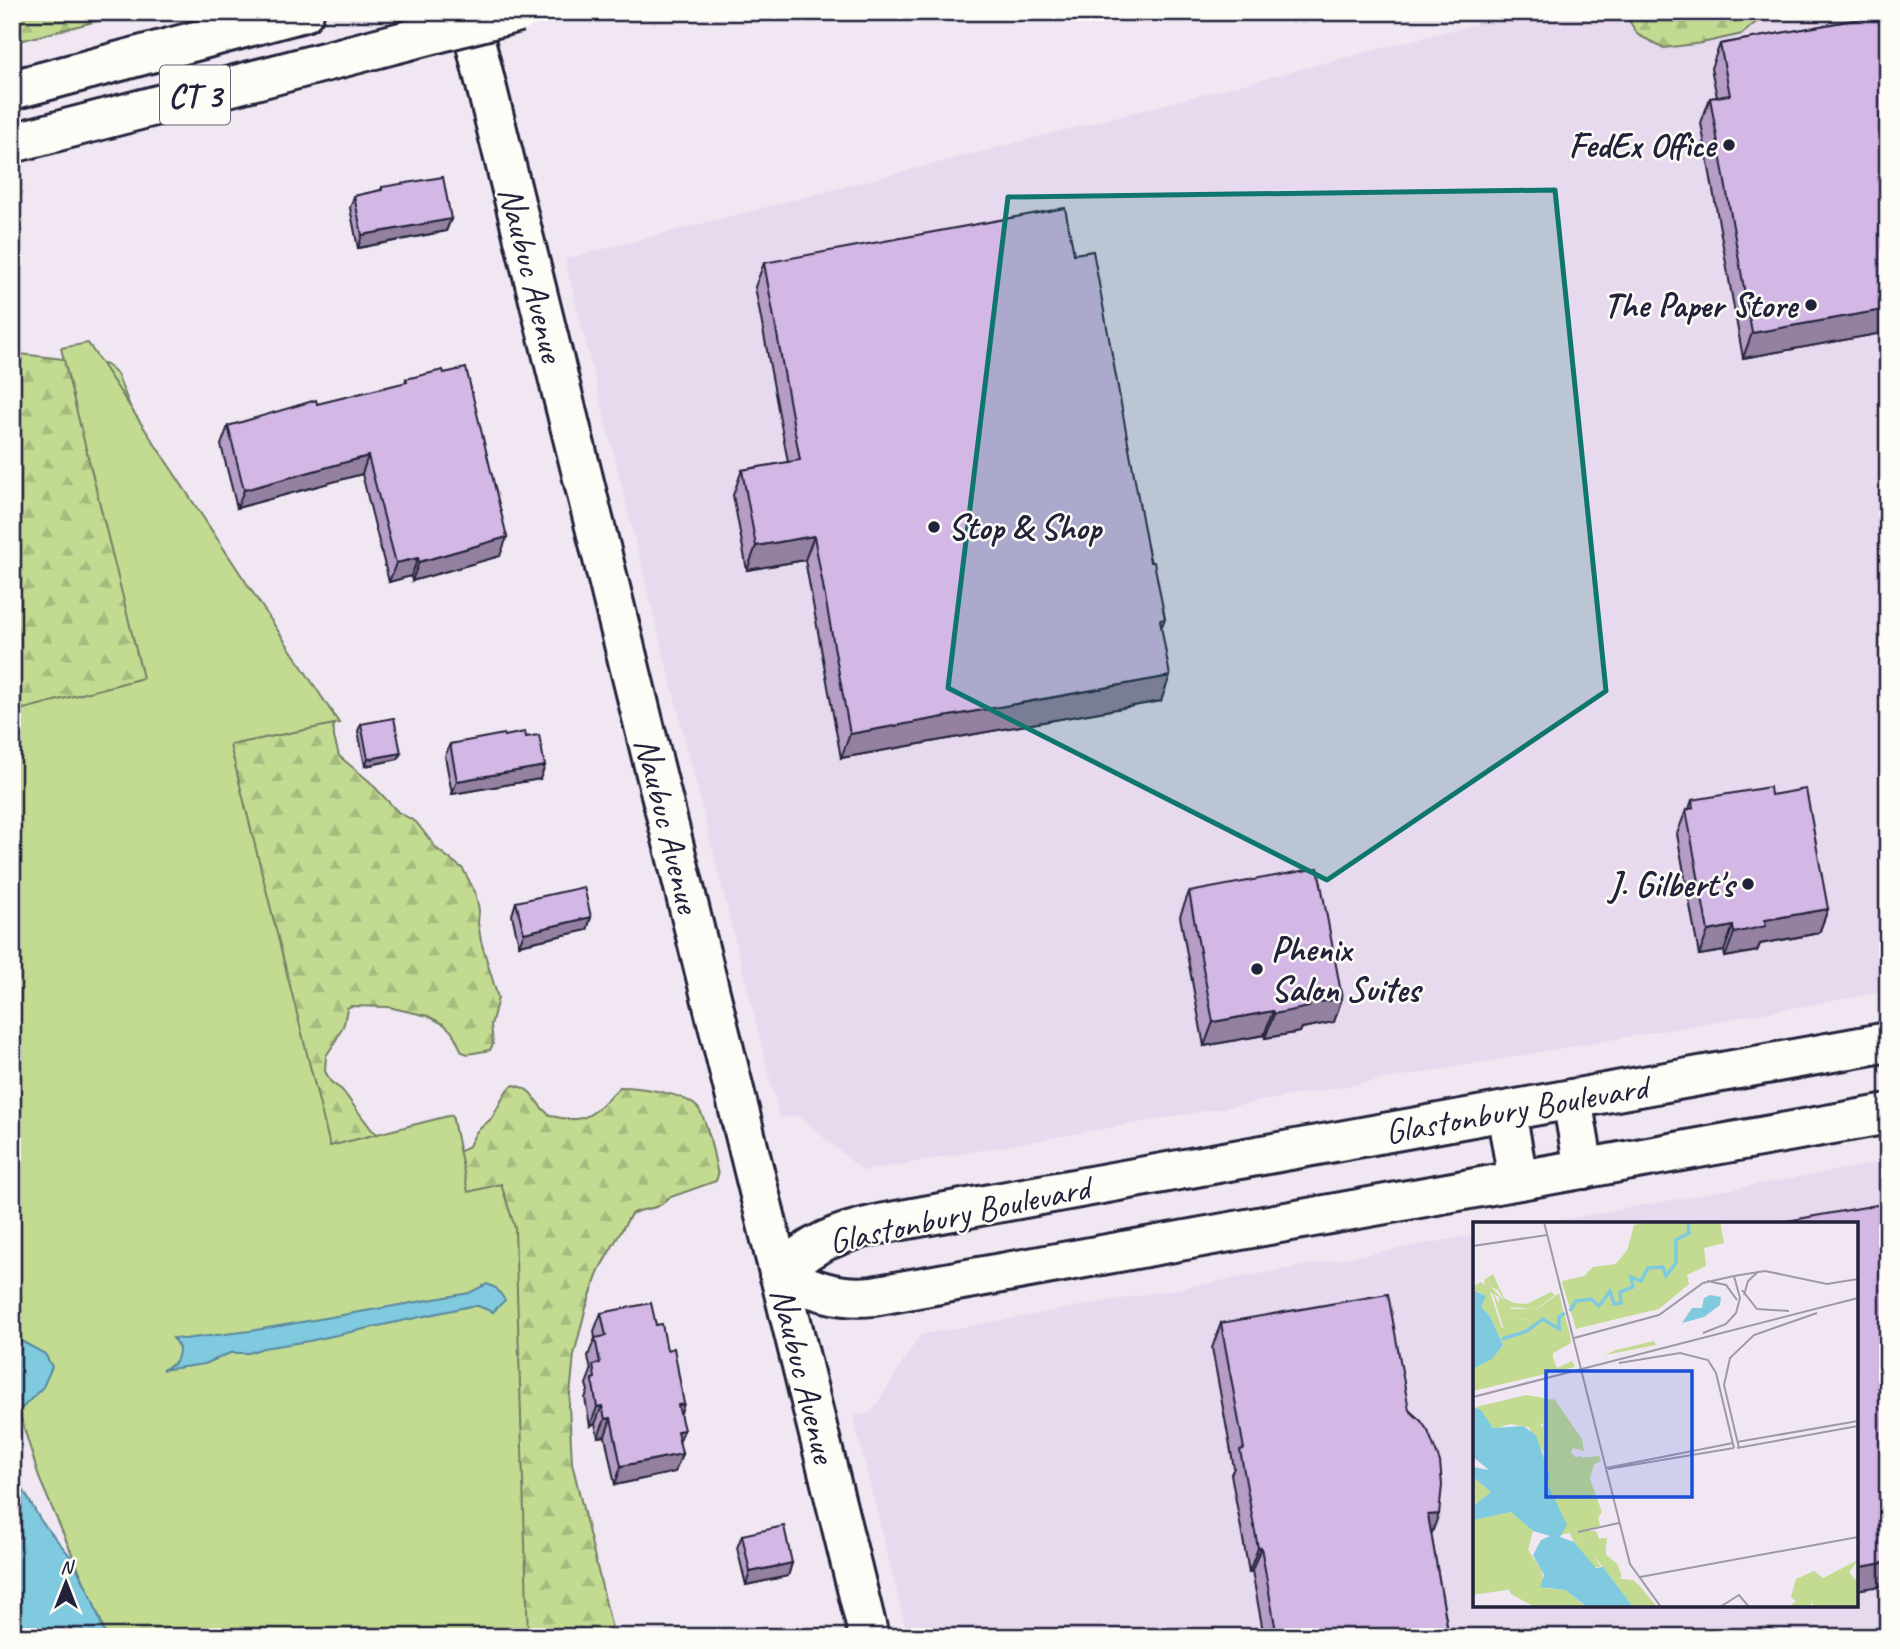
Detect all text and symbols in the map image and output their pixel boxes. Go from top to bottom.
road number: CT 3 [160,66,230,124]
place label: FedEx Office [1569,123,1718,168]
marker: FedEx Office [1721,137,1737,153]
street label: Naubuc Avenue [488,182,576,369]
place label: The Paper Store [1604,283,1799,328]
marker: The Paper Store [1803,297,1819,313]
place label: Stop & Shop [948,505,1103,550]
marker: Stop & Shop [926,519,942,535]
street label: Naubuc Avenue [624,733,712,920]
place label: J. Gilbert's [1607,862,1738,907]
marker: J. Gilbert's [1740,876,1756,892]
place label: Phenix Salon Suites [1271,927,1423,1012]
marker: Phenix Salon Suites [1249,961,1265,977]
street label: Glastonbury Boulevard [1381,1063,1656,1155]
street label: Glastonbury Boulevard [825,1164,1099,1264]
inset map [1473,1222,1858,1607]
street label: Naubuc Avenue [760,1283,848,1470]
north arrow [32,1548,102,1618]
text: N [60,1555,75,1579]

